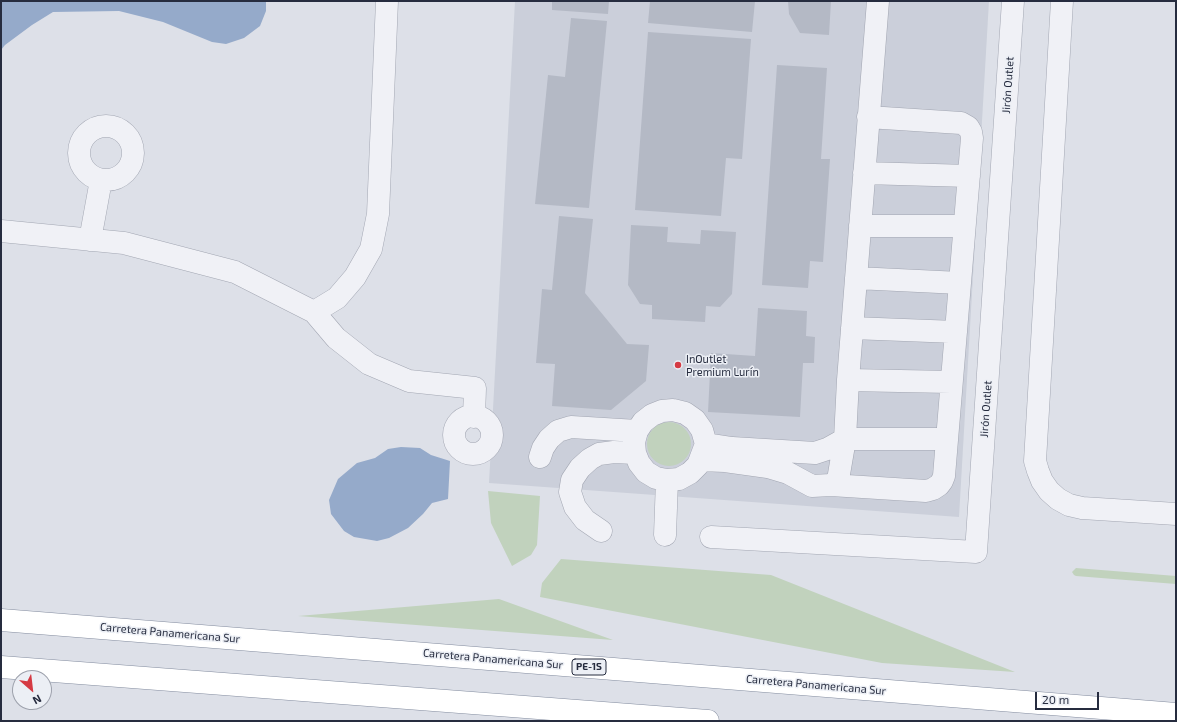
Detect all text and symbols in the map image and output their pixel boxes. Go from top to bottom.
street label: Jirón Outlet [999,56,1017,114]
place label: InOutlet Premium Lurín [686,352,759,378]
marker: InOutlet Premium Lurín [673,360,683,370]
street label: Jirón Outlet [977,380,995,438]
street label: Carretera Panamericana Sur [99,620,241,646]
street label: Carretera Panamericana Sur [422,646,564,672]
road number: PE-1S [572,659,606,675]
north arrow [12,670,52,710]
street label: Carretera Panamericana Sur [745,672,887,698]
scale bar [1037,684,1101,710]
text: 20 m [1042,692,1069,706]
text: N [31,693,44,708]

